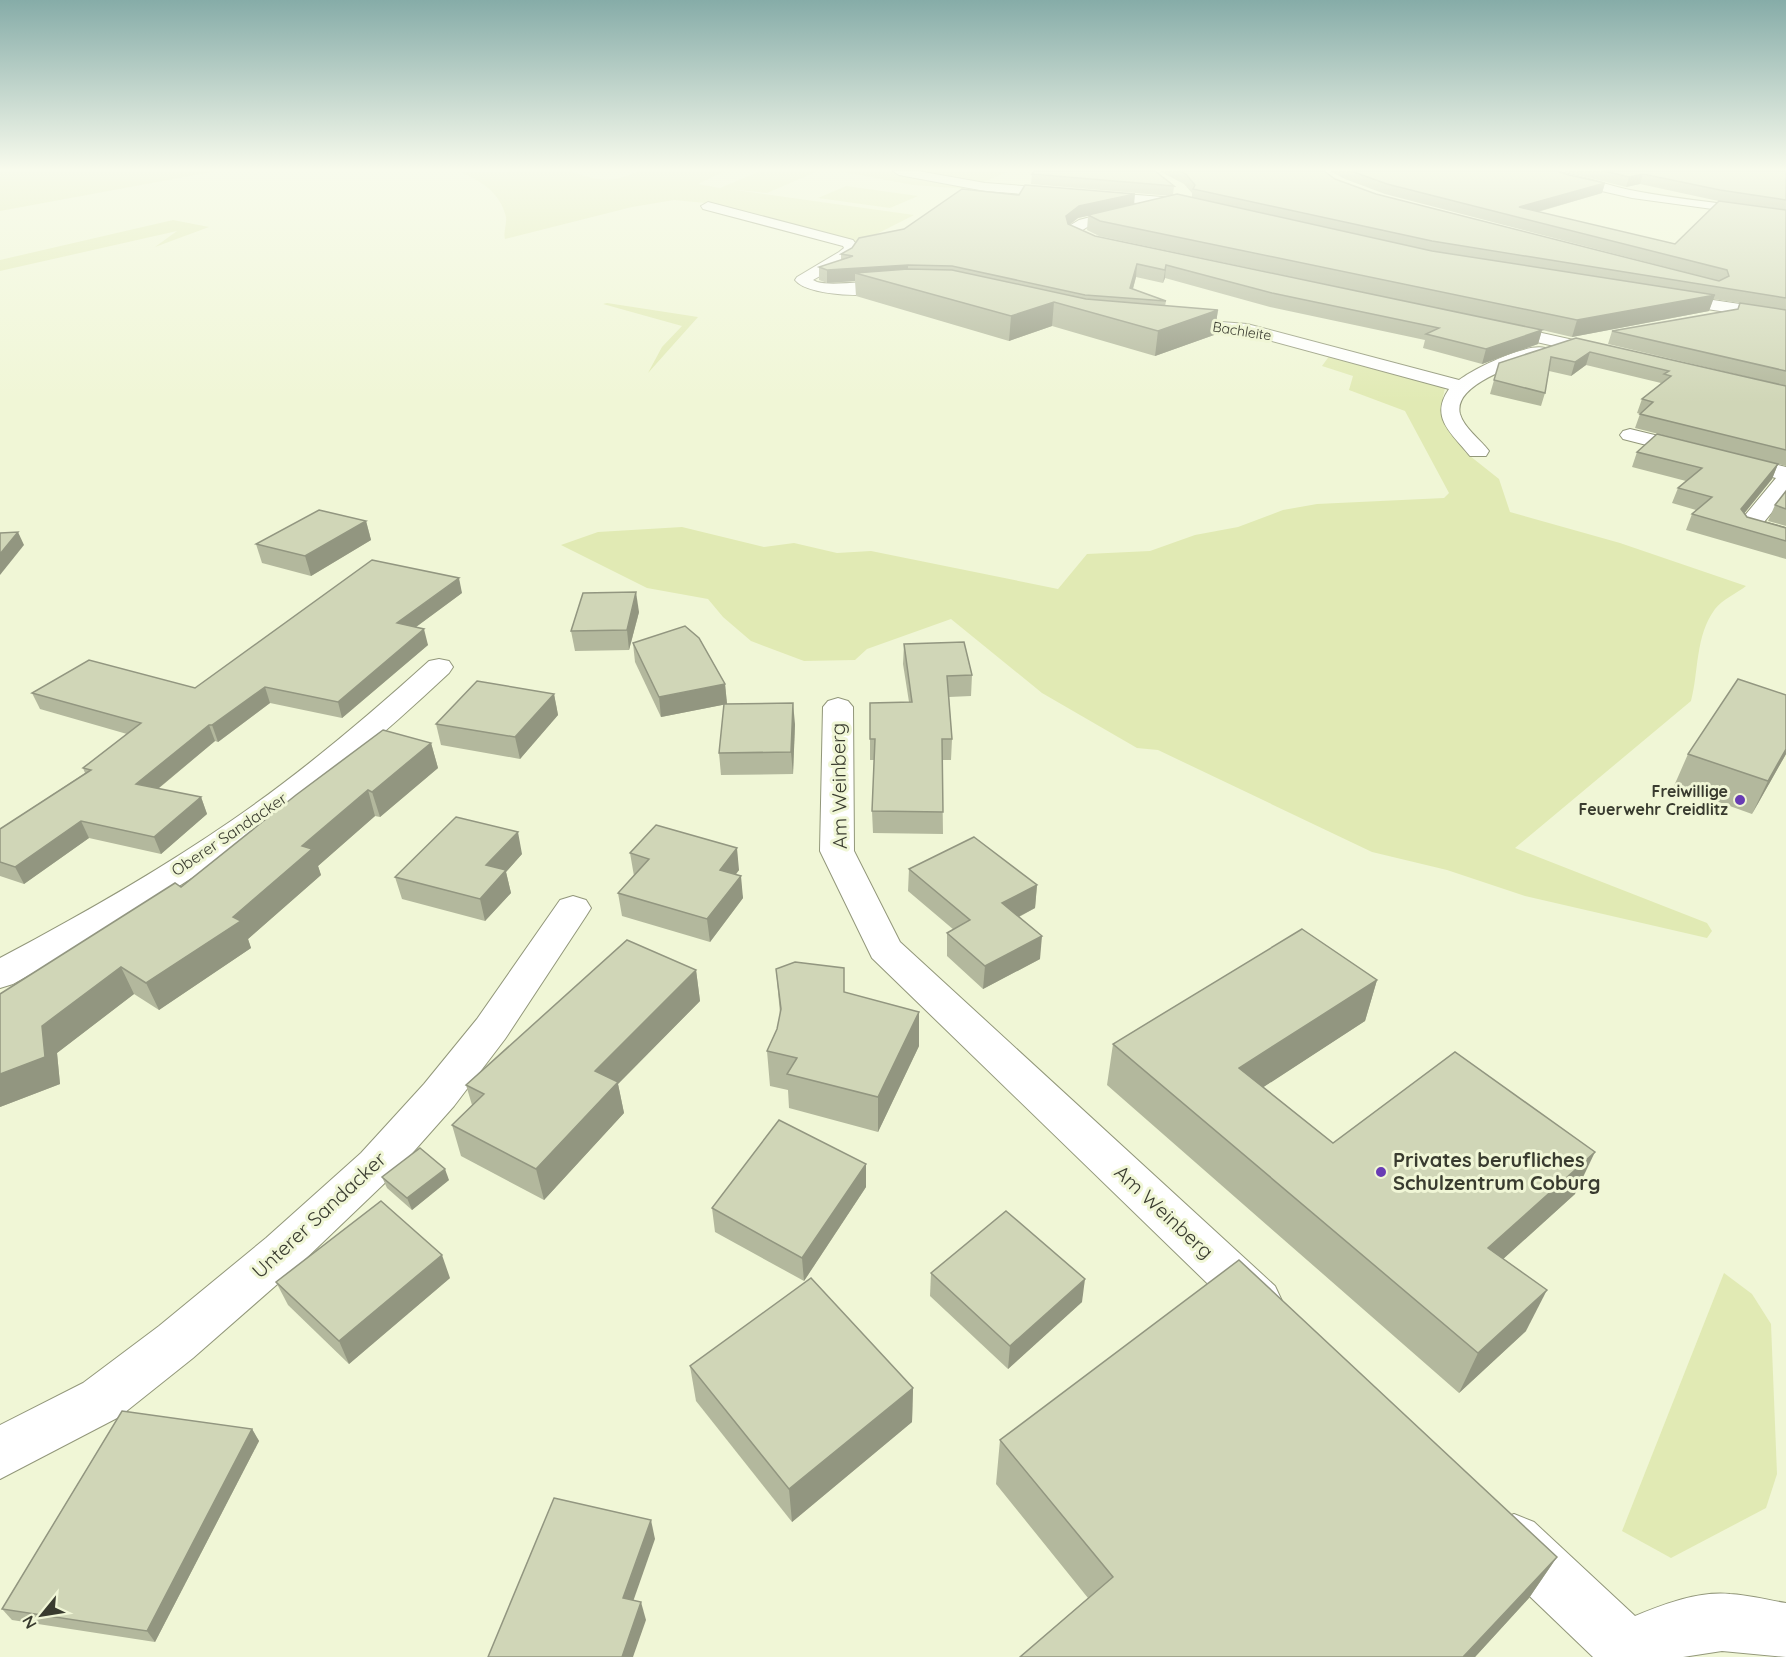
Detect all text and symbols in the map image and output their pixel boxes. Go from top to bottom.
street label: Bachleite [1211,317,1273,345]
street label: Am Weinberg [825,723,852,849]
place label: Freiwillige Feuerwehr Creidlitz [1578,781,1728,819]
street label: Oberer Sandacker [167,788,291,880]
marker: Freiwillige Feuerwehr Creidlitz [1733,793,1747,807]
street label: Unterer Sandacker [246,1146,391,1283]
place label: Privates berufliches Schulzentrum Coburg [1393,1147,1601,1195]
street label: Am Weinberg [1110,1159,1219,1264]
marker: Privates berufliches Schulzentrum Coburg [1374,1165,1388,1179]
north arrow [12,1585,72,1645]
text: N [17,1612,41,1633]

